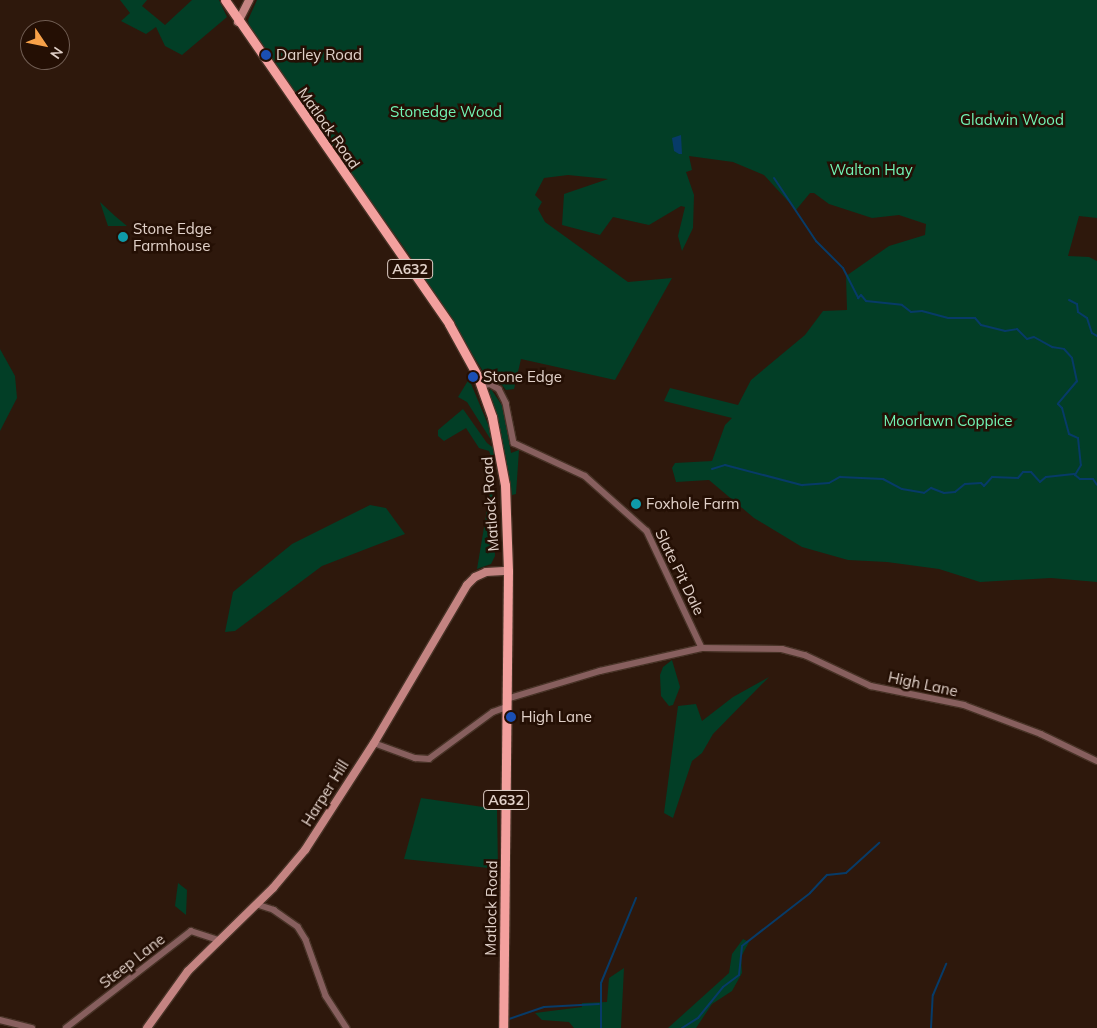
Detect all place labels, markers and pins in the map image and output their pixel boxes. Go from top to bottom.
place label: Darley Road [276,46,362,64]
marker: Darley Road [260,49,272,61]
place label: Stone Edge Farmhouse [133,219,212,254]
marker: Stone Edge Farmhouse [117,231,129,243]
place label: Stone Edge [483,368,562,386]
marker: Stone Edge [467,371,479,383]
place label: Foxhole Farm [646,495,739,513]
marker: Foxhole Farm [630,498,642,510]
place label: High Lane [521,708,592,726]
marker: High Lane [505,711,517,723]

